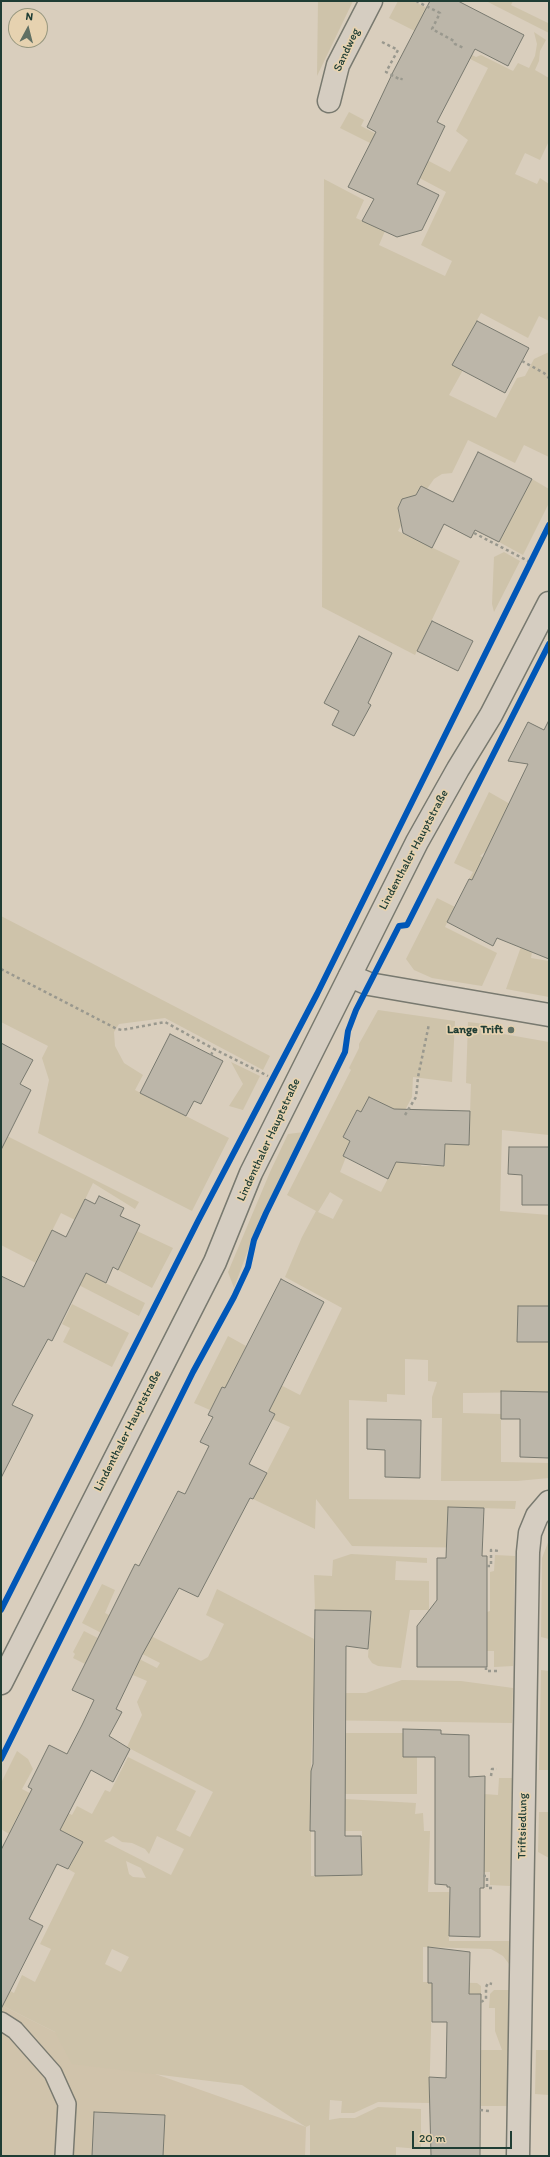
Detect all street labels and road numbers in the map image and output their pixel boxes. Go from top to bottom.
street label: Sandweg [331,26,363,74]
street label: Lindenthaler Hauptstraße [376,787,452,913]
street label: Lindenthaler Hauptstraße [234,1076,304,1204]
street label: Lindenthaler Hauptstraße [91,1368,165,1494]
street label: Triftsiedlung [515,1793,531,1859]

